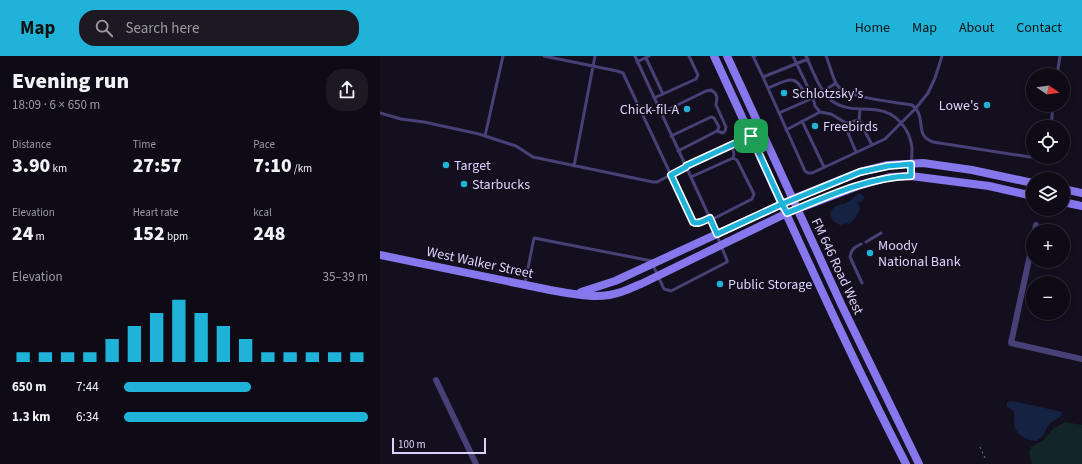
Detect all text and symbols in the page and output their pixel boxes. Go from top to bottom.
search box [79,10,359,46]
text: Map [20,15,55,42]
icon: search [93,17,115,39]
text: Search here [125,18,199,39]
text: Home [855,18,890,38]
text: Map [912,18,937,38]
text: About [959,18,994,38]
text: Contact [1016,18,1062,38]
text: Evening run [12,65,129,97]
north arrow [1026,68,1070,112]
map controls [1026,68,1070,320]
button: share [326,69,368,111]
place label: Schlotzsky's [792,84,864,104]
marker: Schlotzsky's [779,88,789,98]
text: 18:09 · 6 × 650 m [12,96,100,114]
place label: Lowe's [939,96,979,116]
place label: Chick-fil-A [620,100,679,120]
marker: Lowe's [982,100,992,110]
marker: Chick-fil-A [682,104,692,114]
place label: Freebirds [823,117,878,137]
pin [734,119,768,153]
button: locate [1026,120,1070,164]
marker: Freebirds [810,121,820,131]
icon: arrive [740,125,762,147]
text: Distance [12,137,51,152]
text: Time [133,137,156,152]
text: Pace [253,137,275,152]
text: 3.90 [12,152,50,180]
text: 27:57 [133,152,182,180]
text: 7:10 [253,152,292,180]
place label: Target [454,156,491,176]
marker: Target [441,160,451,170]
text: km [50,161,67,176]
text: /km [292,161,312,176]
button: layers [1026,172,1070,216]
place label: Starbucks [472,175,530,195]
marker: Starbucks [459,179,469,189]
text: Elevation [12,205,55,220]
text: Heart rate [133,205,178,220]
text: kcal [253,205,272,220]
street label: FM 646 Road West [806,215,868,318]
text: 24 [12,220,33,248]
text: 152 [133,220,165,248]
text: 248 [253,220,285,248]
button: + [1026,224,1070,268]
text: m [33,229,45,244]
text: bpm [165,229,188,244]
place label: Moody National Bank [878,236,961,272]
street label: West Walker Street [424,242,535,284]
marker: Moody National Bank [865,248,875,258]
text: Elevation [12,268,63,286]
text: 35–39 m [323,268,368,286]
place label: Public Storage [728,275,812,295]
button: − [1026,276,1070,320]
marker: Public Storage [715,279,725,289]
text: 650 m [12,378,46,396]
text: 7:44 [76,378,99,396]
text: 1.3 km [12,408,51,426]
text: 6:34 [76,408,99,426]
scale bar [392,436,486,455]
text: 100 m [398,437,426,452]

